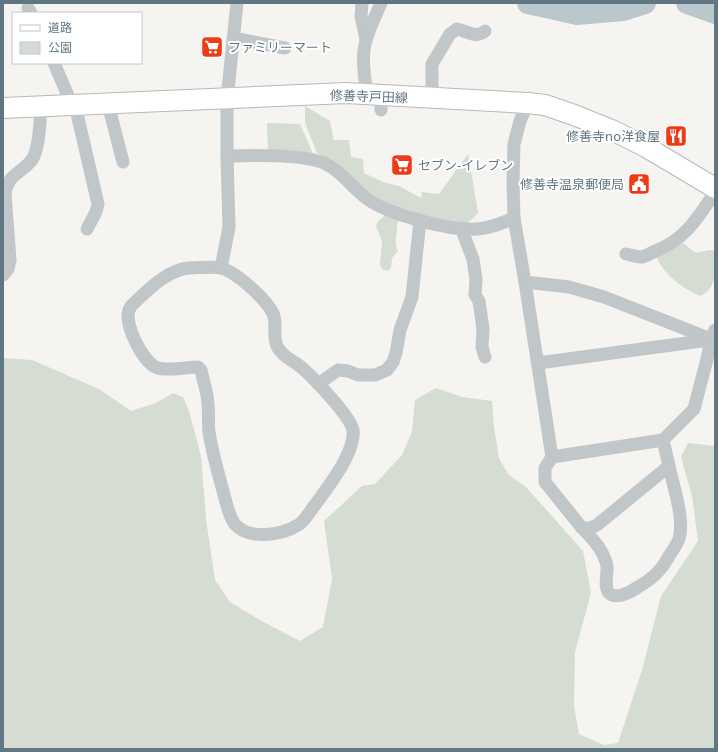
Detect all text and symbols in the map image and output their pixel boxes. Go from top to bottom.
legend [12,12,142,64]
text: 道路 [48,19,72,36]
supermarket icon: ファミリーマート [199,34,225,60]
place label: ファミリーマート [228,38,332,56]
text: 公園 [48,39,72,56]
street label: 修善寺戸田線 [330,86,408,106]
restaurant icon: 修善寺no洋食屋 [663,123,689,149]
place label: 修善寺no洋食屋 [566,127,660,145]
supermarket icon: セブン-イレブン [389,152,415,178]
place label: セブン-イレブン [418,156,513,174]
public building icon: 修善寺温泉郵便局 [626,171,652,197]
place label: 修善寺温泉郵便局 [520,175,624,193]

